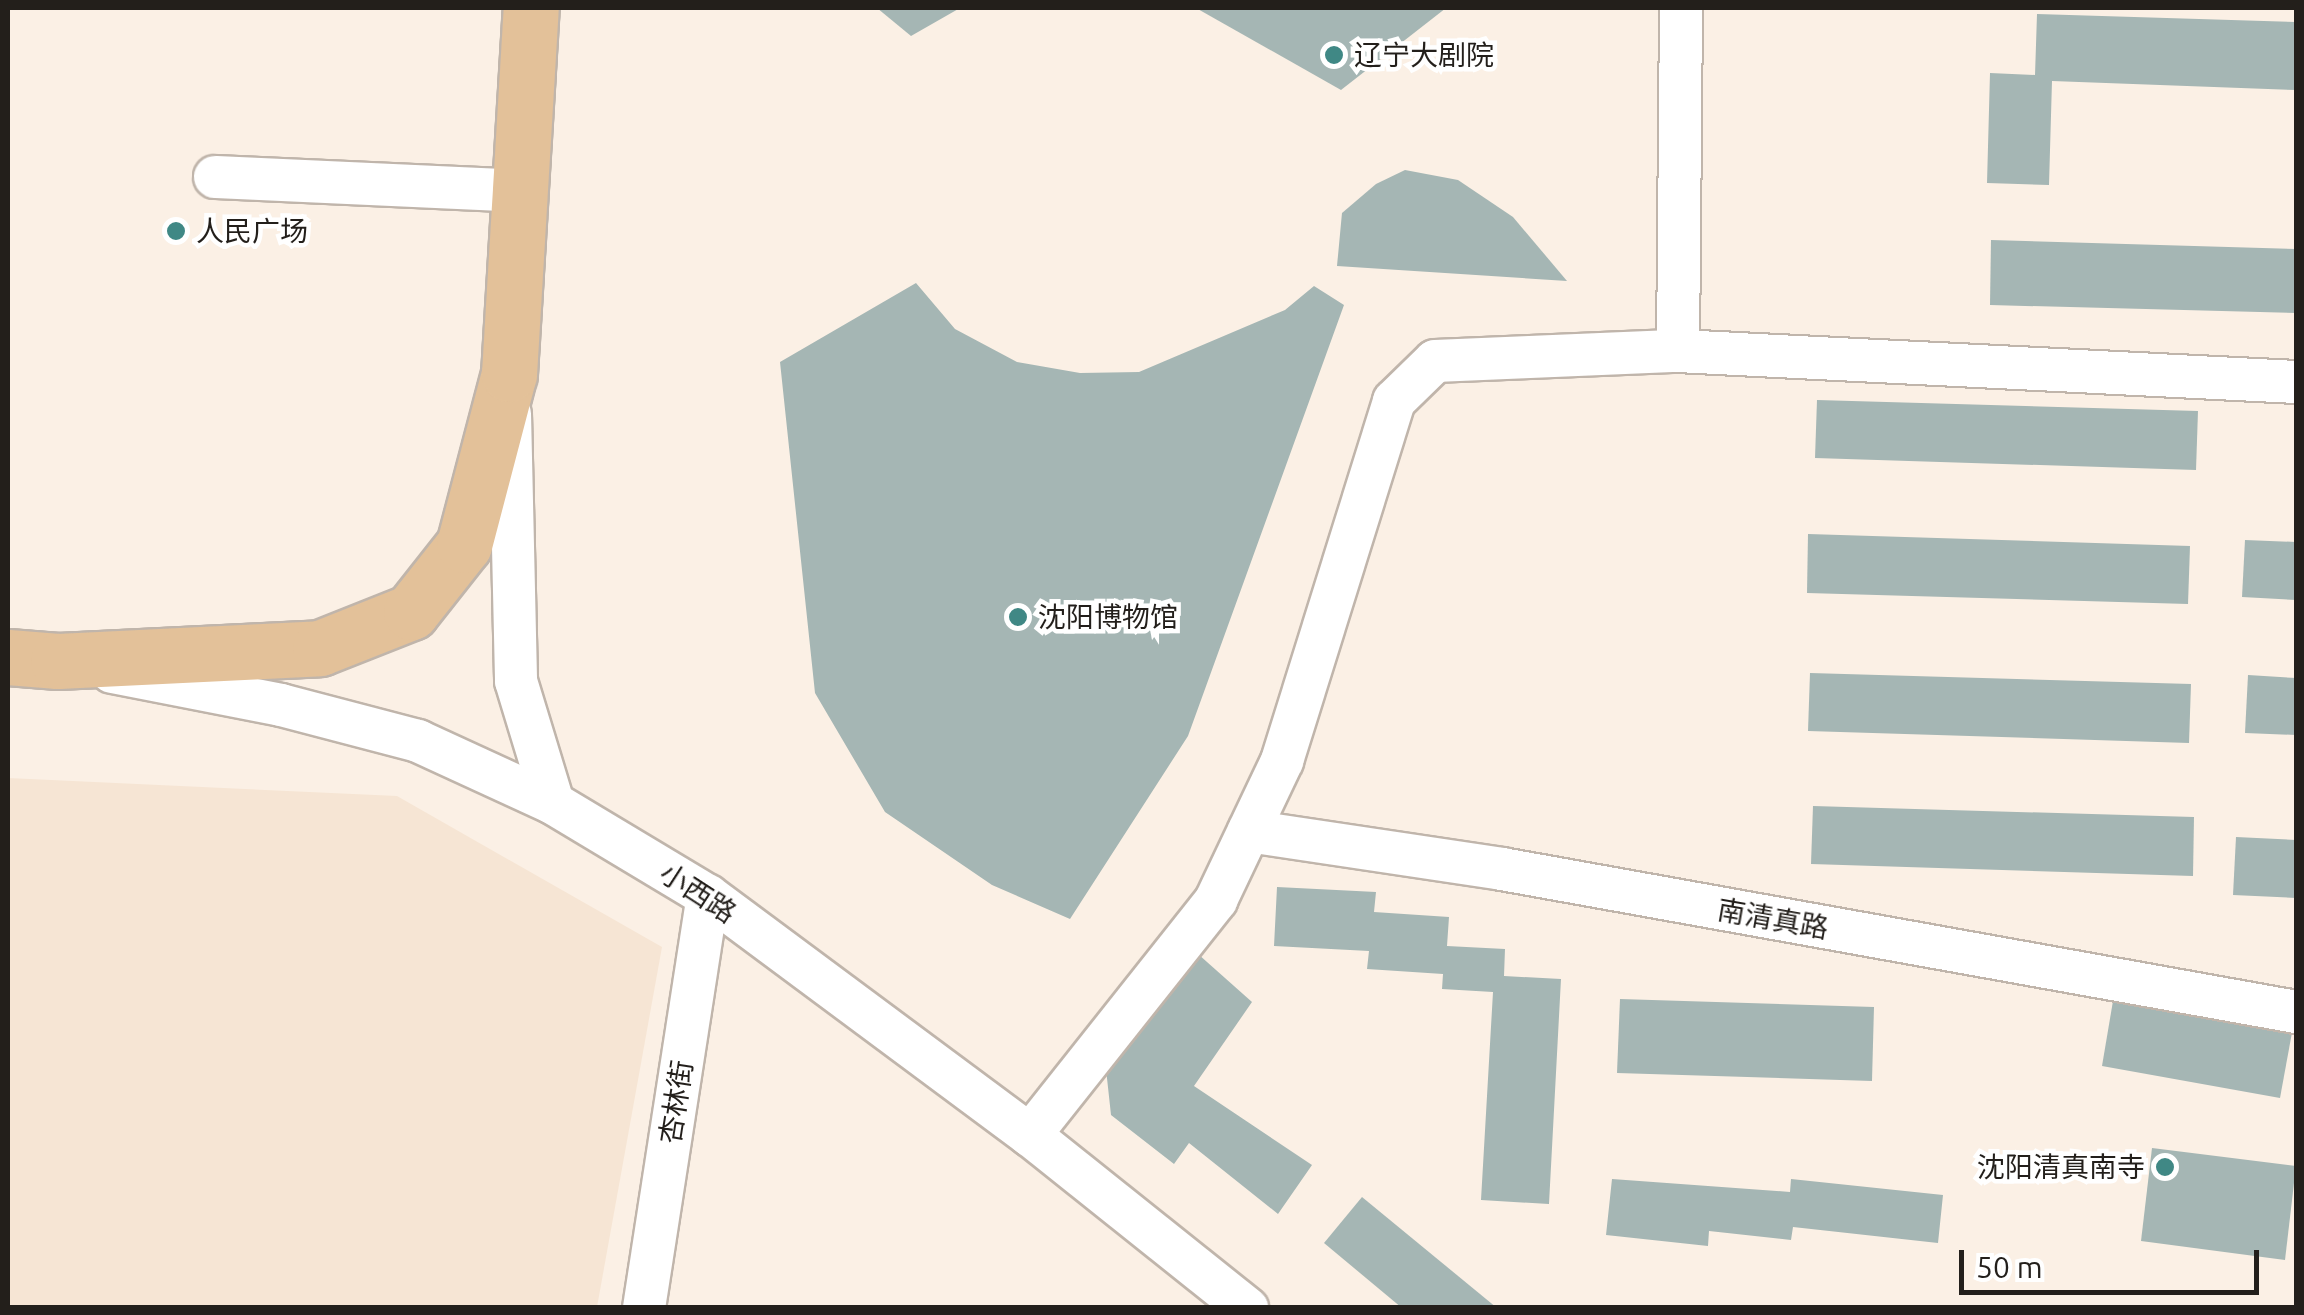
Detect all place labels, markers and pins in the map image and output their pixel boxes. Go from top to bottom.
place label: 辽宁大剧院 [1354,38,1494,72]
marker: 辽宁大剧院 [1323,44,1345,66]
place label: 人民广场 [196,214,308,248]
marker: 人民广场 [165,220,187,242]
place label: 沈阳博物馆 [1038,600,1178,634]
marker: 沈阳博物馆 [1007,606,1029,628]
place label: 沈阳清真南寺 [1977,1150,2145,1184]
marker: 沈阳清真南寺 [2154,1156,2176,1178]

